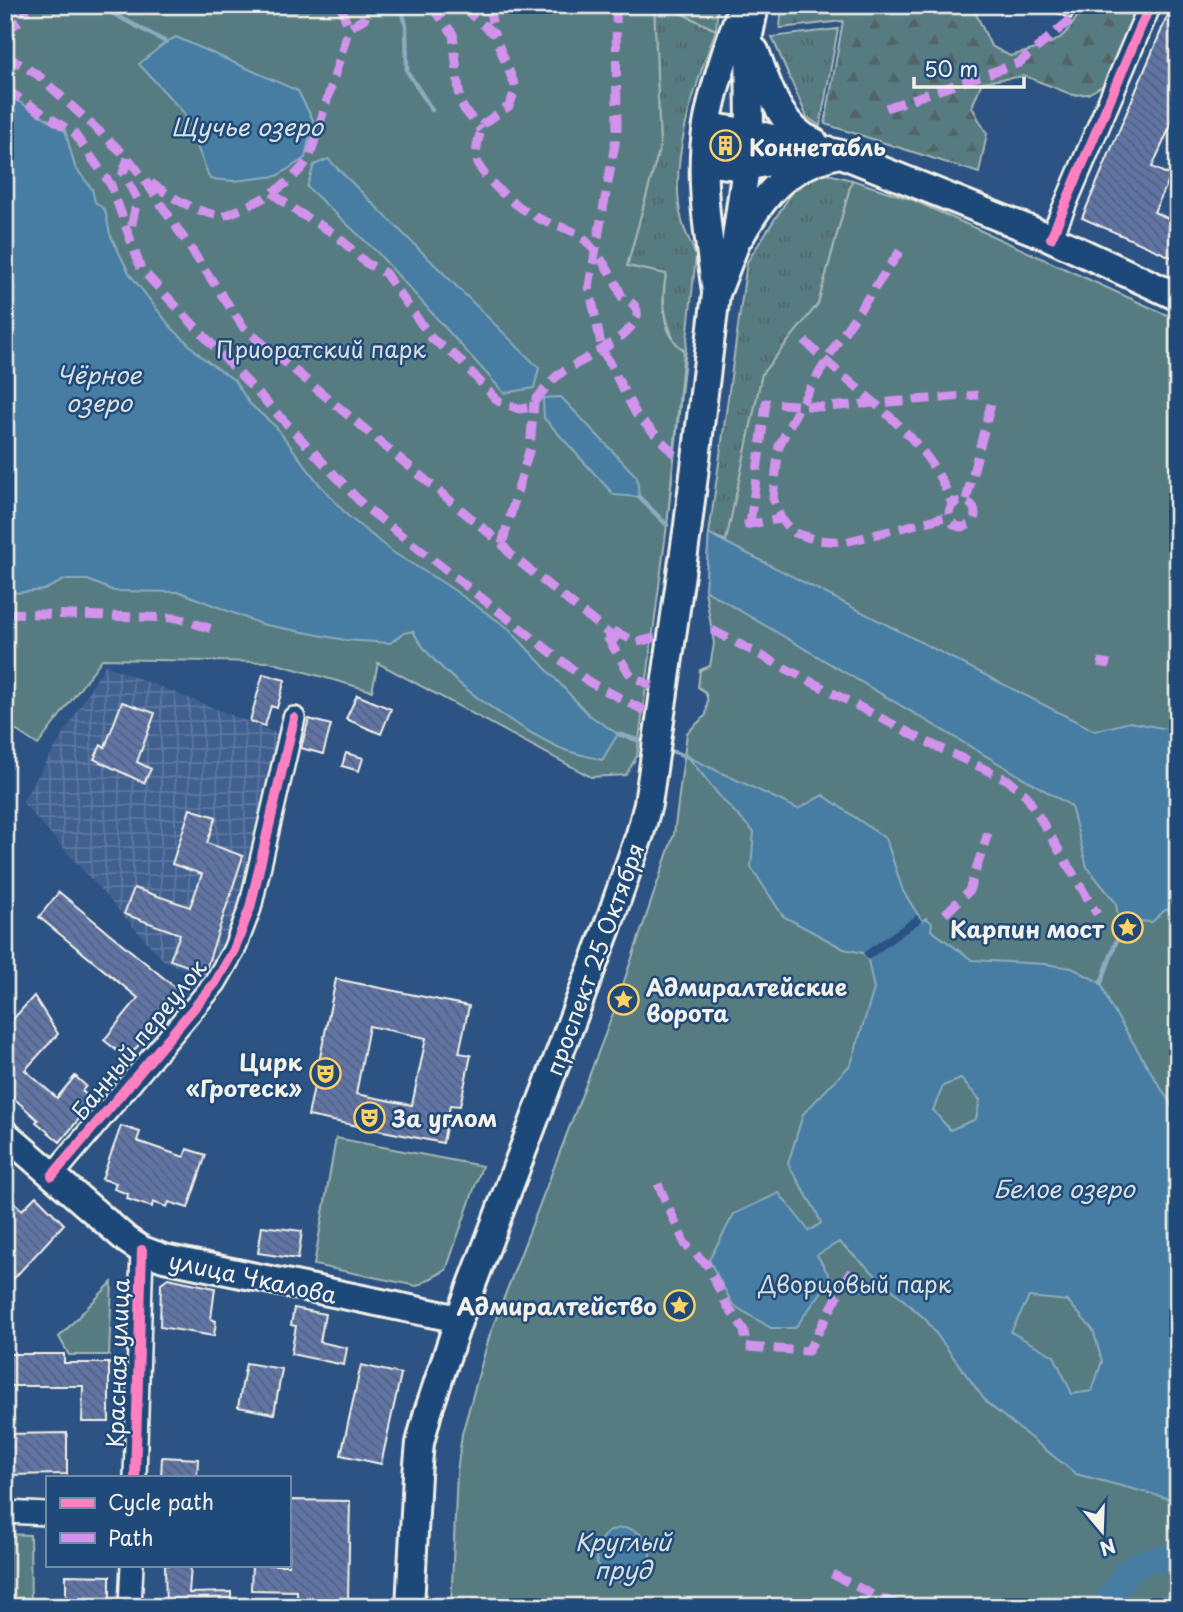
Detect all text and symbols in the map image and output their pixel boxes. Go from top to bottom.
scale bar [914,46,1024,90]
text: 50 m [924,52,978,84]
water label: Щучье озеро [171,108,324,144]
building icon: Коннетабль [709,129,743,163]
place label: Коннетабль [749,129,886,164]
park label: Приоратский парк [216,331,426,366]
water label: Чёрное озеро [56,356,142,420]
street label: проспект 25 Октября [536,838,652,1080]
place label: Карпин мост [950,911,1105,946]
place icon: Карпин мост [1110,911,1144,945]
street label: Банный переулок [62,951,214,1127]
place label: Адмиралтейские ворота [646,969,848,1030]
place icon: Адмиралтейские ворота [606,982,640,1016]
place label: Цирк «Гротеск» [186,1044,302,1105]
theatre icon: Цирк «Гротеск» [308,1057,342,1091]
theatre icon: За углом [352,1100,386,1134]
place label: За углом [391,1100,497,1135]
water label: Белое озеро [993,1170,1136,1206]
street label: улица Чкалова [166,1242,341,1312]
park label: Дворцовый парк [758,1266,952,1301]
street label: Красная улица [97,1277,137,1448]
place label: Адмиралтейство [457,1288,657,1323]
place icon: Адмиралтейство [663,1288,697,1322]
legend [46,1476,290,1566]
text: Cycle path [108,1485,214,1517]
north arrow [1068,1496,1138,1566]
text: Path [108,1521,153,1553]
water label: Круглый пруд [575,1523,674,1587]
text: N [1096,1532,1120,1564]

